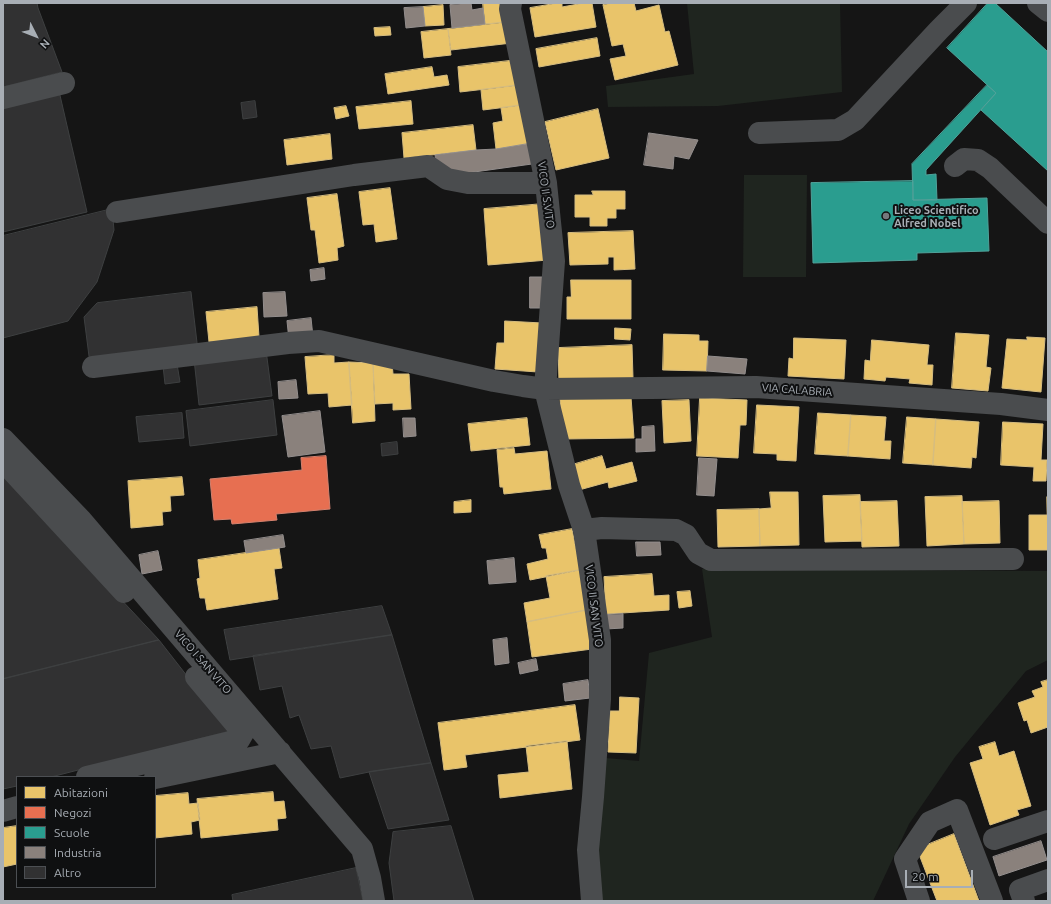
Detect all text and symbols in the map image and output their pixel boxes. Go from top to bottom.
north arrow [16,16,56,56]
text: N [38,37,52,51]
street label: VICO II S.VITO [535,161,557,229]
place label: Liceo Scientifico Alfred Nobel [894,203,979,229]
marker: Liceo Scientifico Alfred Nobel [881,211,891,221]
street label: VIA CALABRIA [761,381,833,399]
street label: VICO II SAN VITO [582,564,606,648]
street label: VICO I SAN VITO [172,627,234,697]
legend [16,776,156,888]
text: Abitazioni [54,786,108,799]
text: Negozi [54,806,91,819]
text: Scuole [54,826,90,839]
text: Industria [54,846,101,859]
scale bar [907,862,975,888]
text: Altro [54,866,81,879]
text: 20 m [912,870,939,883]

